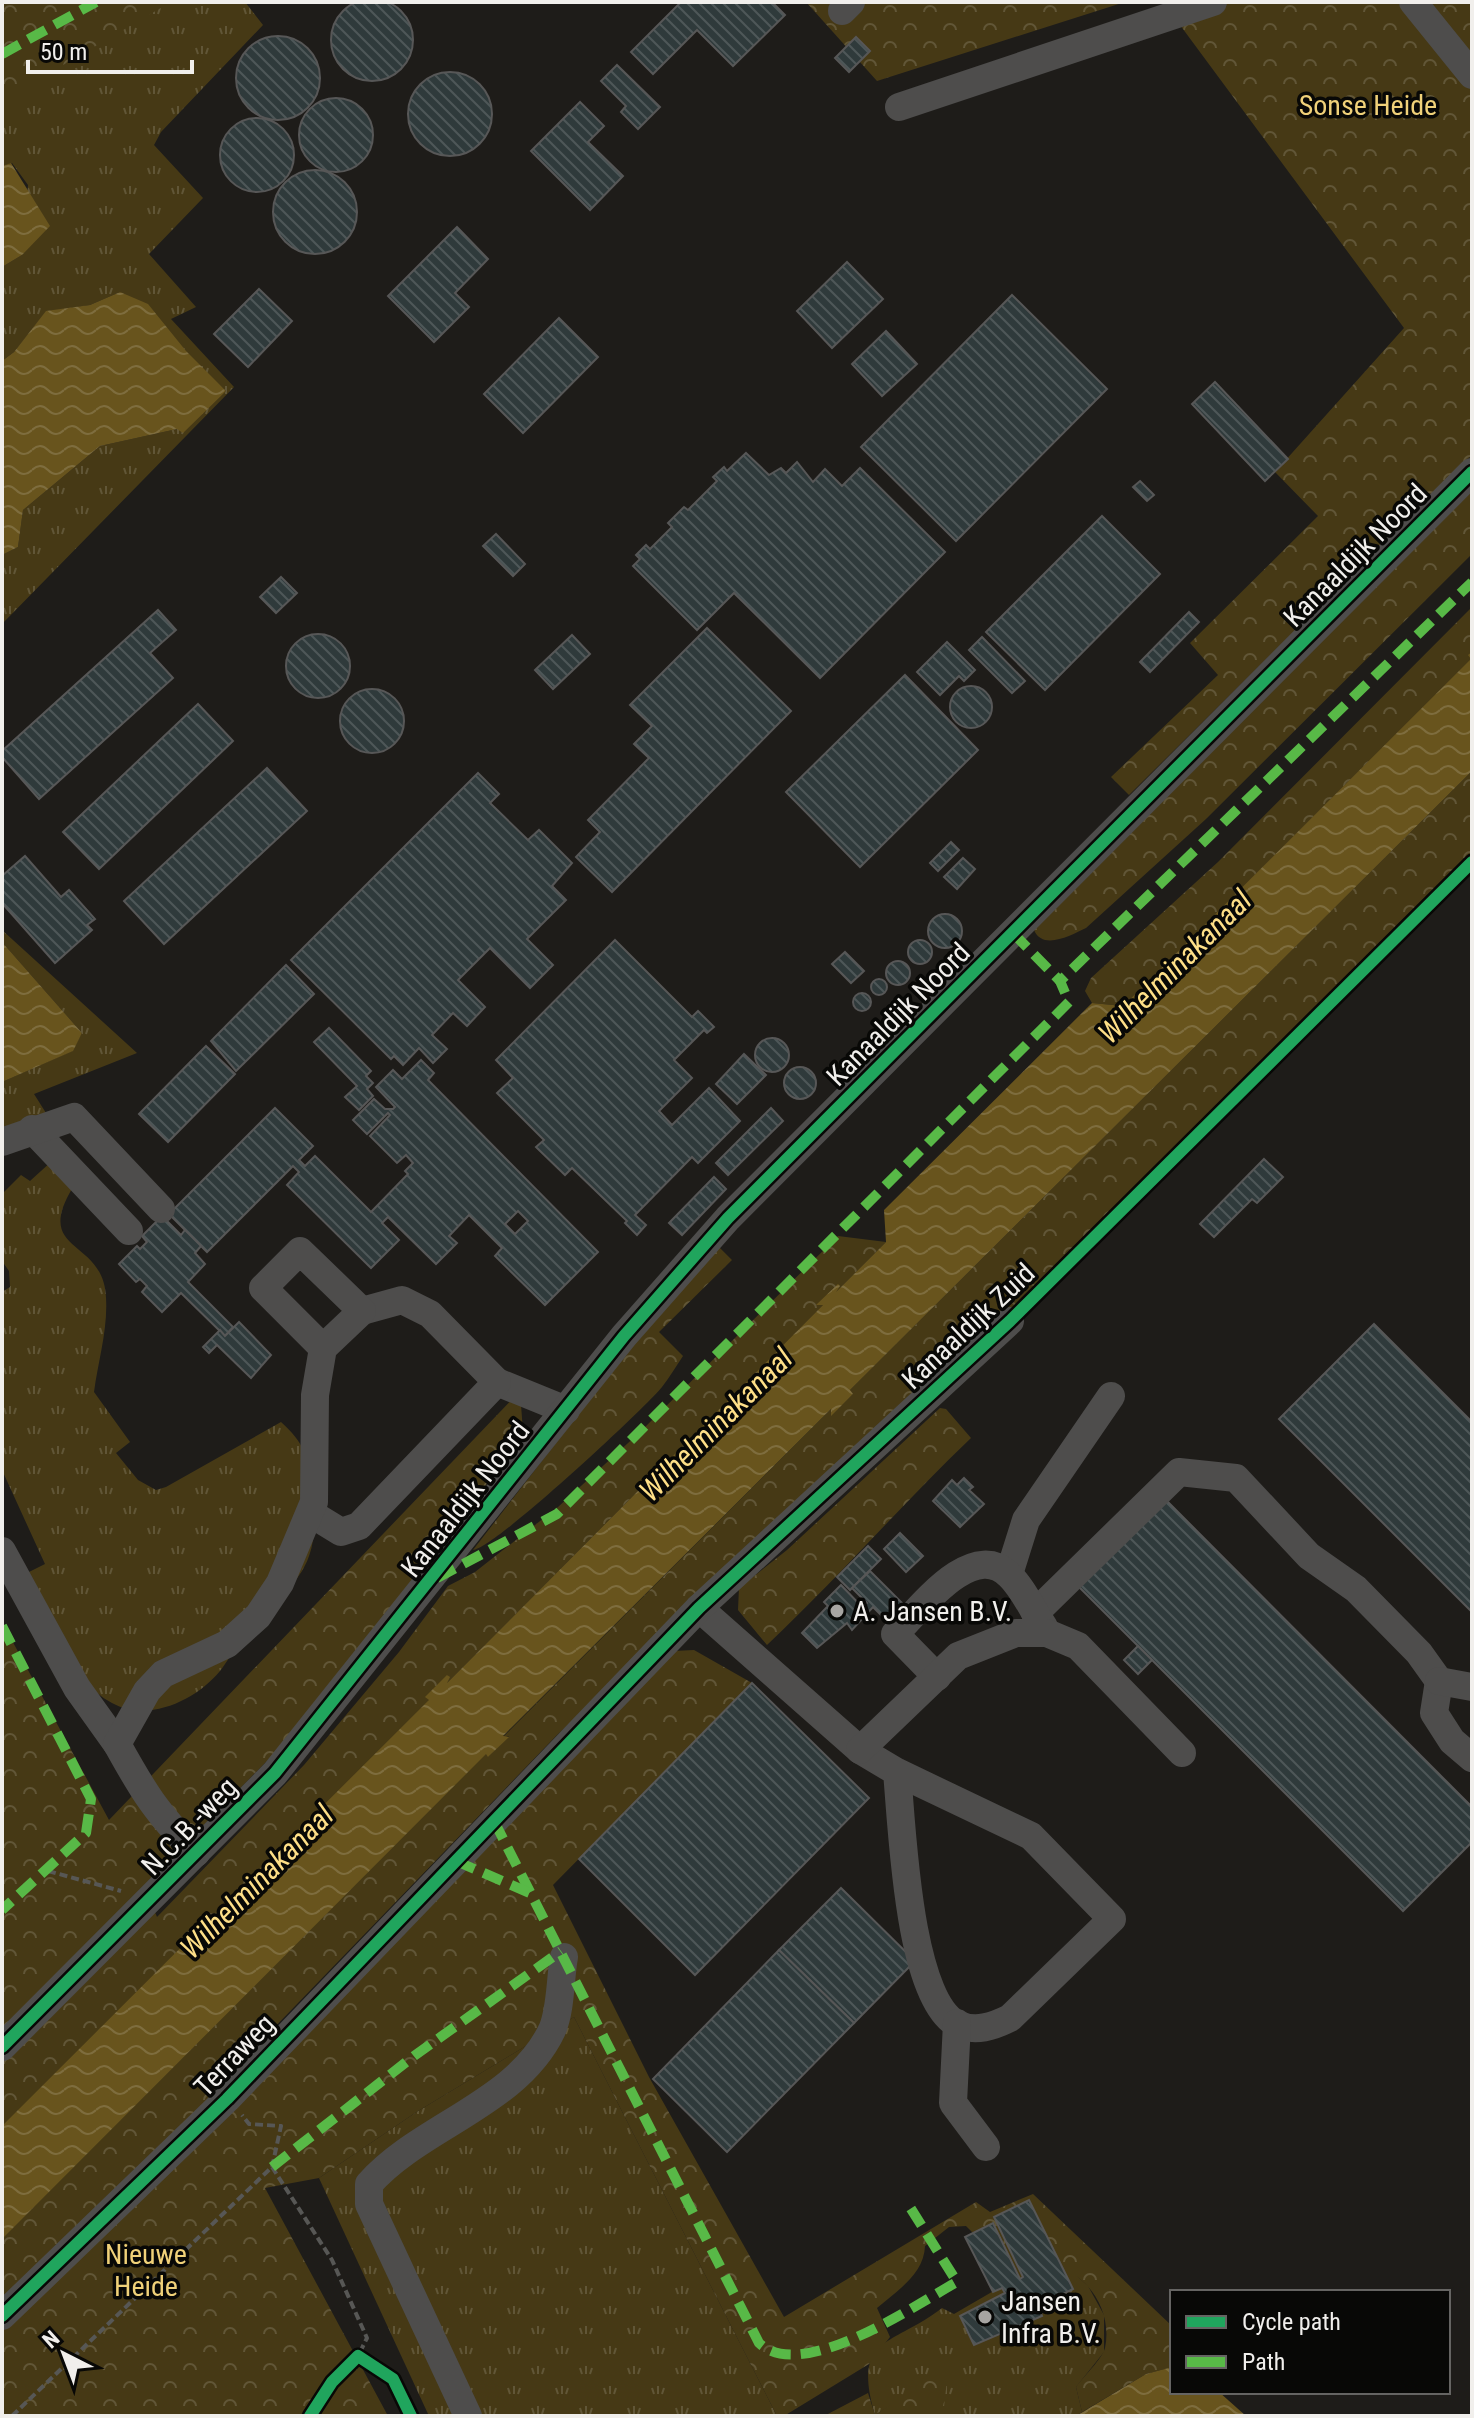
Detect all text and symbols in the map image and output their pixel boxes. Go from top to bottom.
scale bar [28,24,192,74]
text: 50 m [40,38,87,66]
park label: Sonse Heide [1299,89,1437,122]
street label: Kanaaldijk Noord [1277,477,1434,634]
water label: Wilhelminakanaal [1091,883,1259,1051]
street label: Kanaaldijk Noord [820,936,977,1093]
street label: Kanaaldijk Zuid [895,1257,1042,1396]
water label: Wilhelminakanaal [632,1341,800,1509]
street label: Kanaaldijk Noord [394,1415,537,1584]
place label: A. Jansen B.V. [853,1595,1012,1628]
marker: A. Jansen B.V. [828,1602,846,1620]
street label: N.C.B.-weg [135,1771,244,1882]
water label: Wilhelminakanaal [173,1798,341,1966]
street label: Terraweg [187,2007,281,2103]
park label: Nieuwe Heide [105,2238,187,2303]
place label: Jansen Infra B.V. [1001,2285,1101,2350]
legend [1170,2290,1450,2394]
marker: Jansen Infra B.V. [976,2308,994,2326]
text: Cycle path [1242,2308,1341,2336]
north arrow [24,2314,104,2394]
text: N [38,2326,64,2353]
text: Path [1242,2348,1285,2376]

